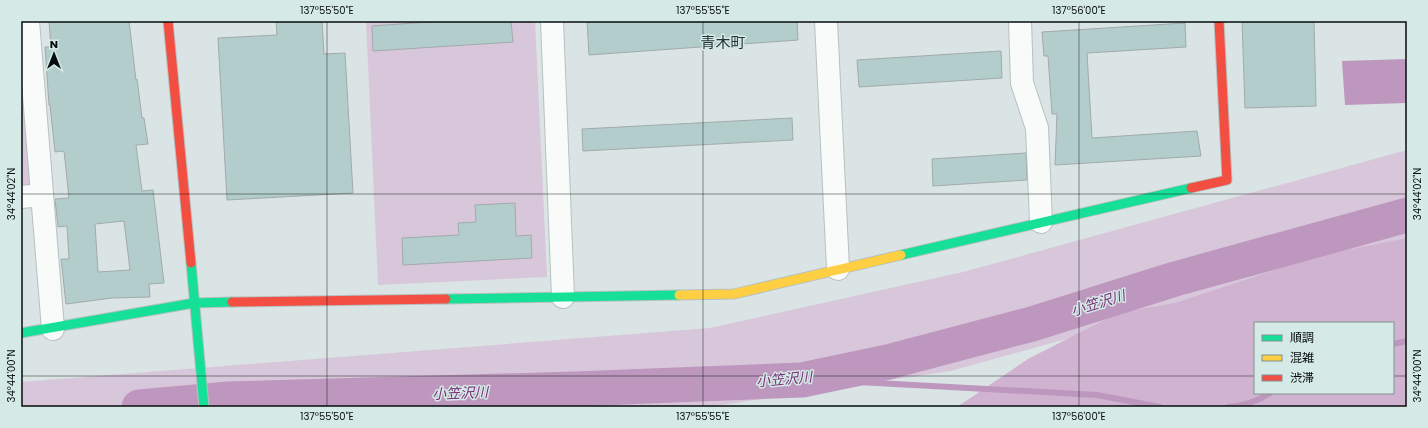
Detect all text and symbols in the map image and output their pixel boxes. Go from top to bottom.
text: 137°55'50"E [300,3,354,18]
text: 137°55'55"E [676,3,730,18]
text: 137°56'00"E [1052,3,1106,18]
district label: 青木町 [700,32,746,53]
north arrow [34,34,74,74]
text: N [50,36,58,52]
text: 34°44'02"N [4,168,19,220]
text: 34°44'02"N [1410,168,1425,220]
water label: 小笠沢川 [1068,285,1130,321]
legend [1254,322,1394,394]
text: 順調 [1290,329,1314,346]
text: 混雑 [1290,349,1314,366]
text: 34°44'00"N [4,350,19,402]
text: 34°44'00"N [1410,350,1425,402]
water label: 小笠沢川 [755,366,815,391]
text: 渋滞 [1290,369,1314,386]
water label: 小笠沢川 [432,382,490,404]
text: 137°55'50"E [300,409,354,424]
text: 137°55'55"E [676,409,730,424]
text: 137°56'00"E [1052,409,1106,424]

